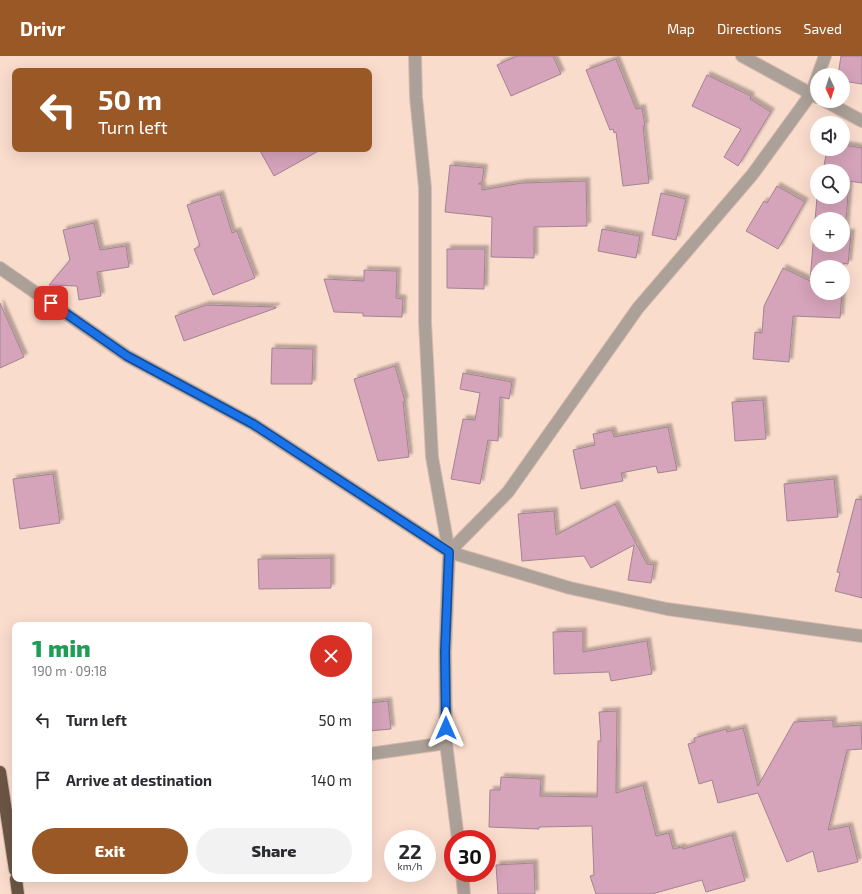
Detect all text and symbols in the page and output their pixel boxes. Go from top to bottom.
text: Drivr [20,17,65,40]
text: Map [667,20,695,37]
text: Directions [717,20,782,37]
text: Saved [804,20,842,37]
north arrow [810,68,850,108]
map controls [810,68,850,300]
text: 50 m [98,82,162,116]
icon: left [32,84,84,136]
text: Turn left [98,116,168,138]
button: sound [810,116,850,156]
button: search [810,164,850,204]
button: + [810,212,850,252]
button: − [810,260,850,300]
pin [34,286,68,320]
icon: arrive [40,292,62,314]
text: 1 min [32,633,91,662]
button: close [310,635,352,677]
text: 190 m · 09:18 [32,663,107,679]
position arrow [425,707,467,749]
icon: left [32,709,54,731]
text: Turn left [66,711,127,729]
text: 50 m [318,711,352,729]
icon: arrive [32,769,54,791]
text: Arrive at destination [66,771,212,789]
text: 140 m [311,771,352,789]
button: Exit [32,828,188,874]
button: Share [196,828,352,874]
speed limit sign: 30 [444,830,496,882]
text: 22 [398,839,422,863]
text: km/h [398,860,422,872]

